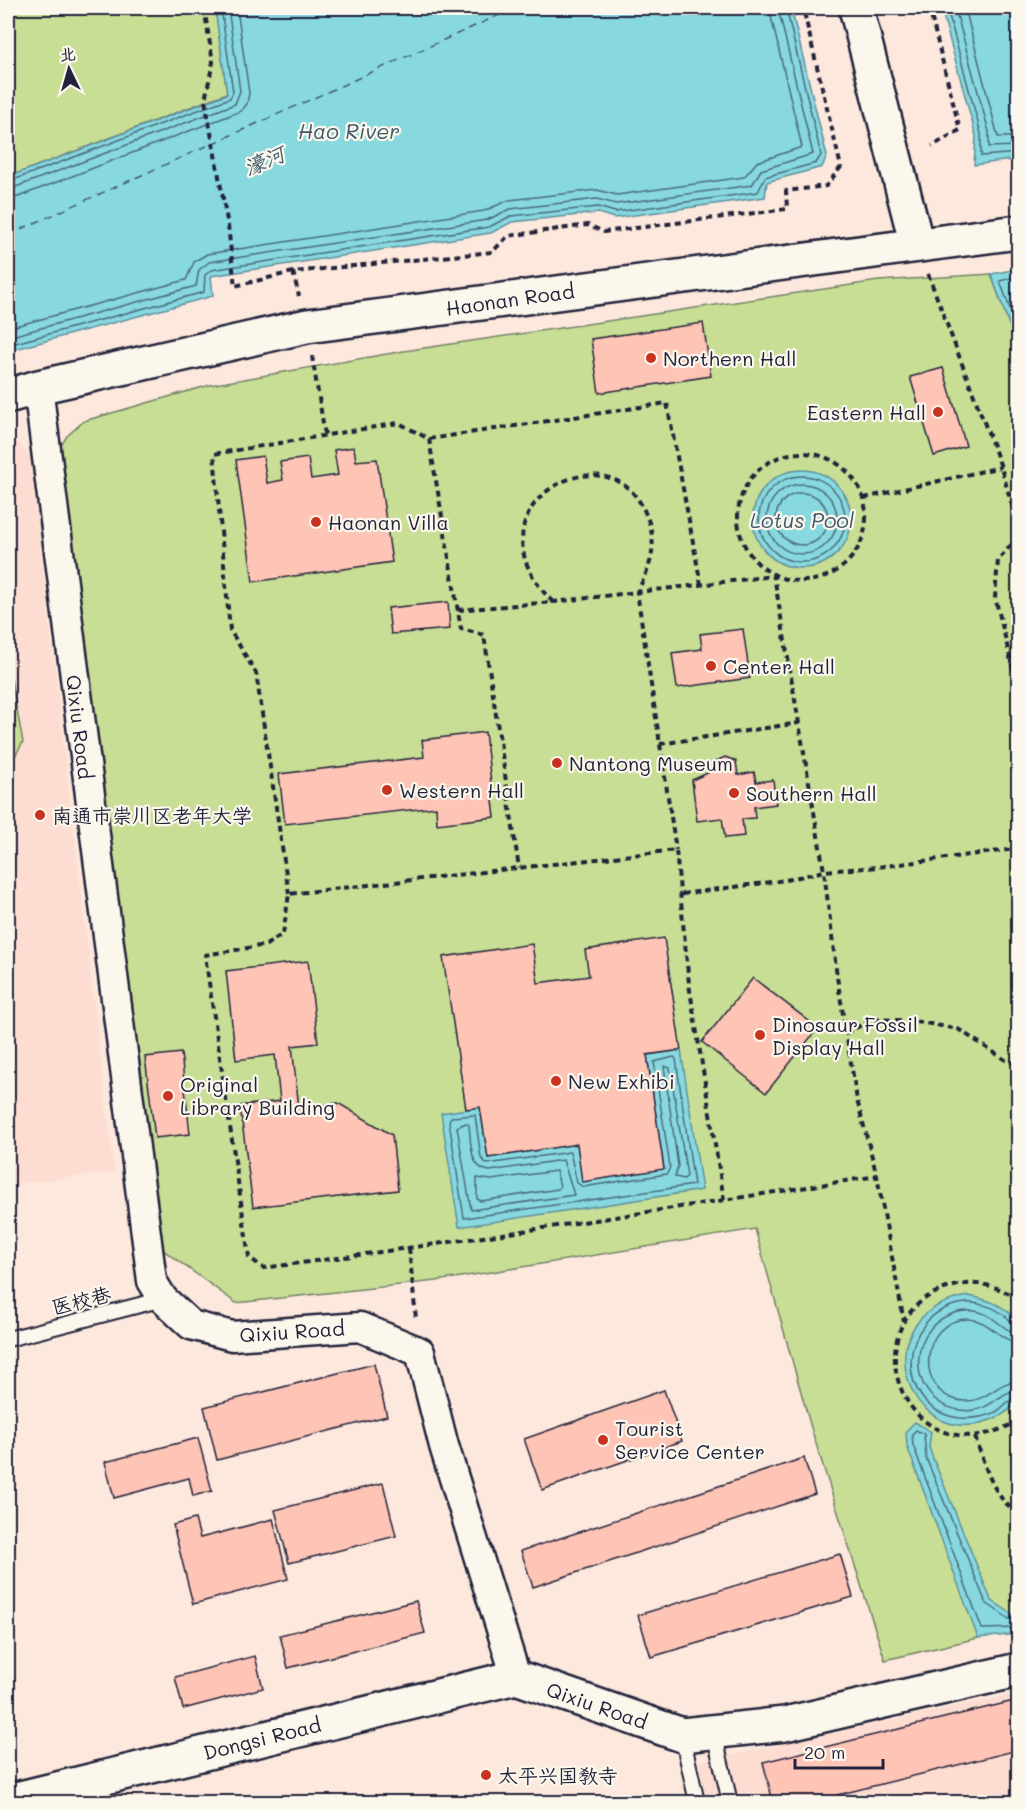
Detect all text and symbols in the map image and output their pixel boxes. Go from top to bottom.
north arrow [39,39,99,99]
text: 北 [59,42,77,65]
water label: Hao River [298,117,400,144]
water label: 濠河 [239,138,291,181]
street label: Haonan Road [444,277,576,321]
place label: Northern Hall [663,345,796,371]
marker: Northern Hall [644,351,658,365]
place label: Eastern Hall [807,399,926,425]
marker: Eastern Hall [931,405,945,419]
water label: Lotus Pool [750,506,855,533]
place label: Haonan Villa [328,509,449,535]
marker: Haonan Villa [309,515,323,529]
place label: Center Hall [723,653,835,679]
marker: Center Hall [704,659,718,673]
street label: Qixiu Road [61,673,99,781]
place label: Nantong Museum [569,750,733,776]
marker: Nantong Museum [550,756,564,770]
place label: Western Hall [399,777,524,803]
place label: Southern Hall [746,780,877,806]
marker: Western Hall [380,783,394,797]
marker: Southern Hall [727,786,741,800]
place label: 南通市崇川区老年大学 [52,802,252,828]
marker: 南通市崇川区老年大学 [33,808,47,822]
place label: Dinosaur Fossil Display Hall [772,1011,918,1060]
marker: Dinosaur Fossil Display Hall [753,1028,767,1042]
place label: New Exhibi [568,1068,675,1094]
place label: Original Library Building [180,1071,335,1120]
marker: New Exhibi [549,1074,563,1088]
marker: Original Library Building [161,1089,175,1103]
street label: 医校巷 [49,1280,114,1320]
street label: Qixiu Road [239,1314,345,1348]
place label: Tourist Service Center [615,1415,765,1464]
marker: Tourist Service Center [596,1433,610,1447]
street label: Qixiu Road [543,1676,651,1734]
street label: Dongsi Road [200,1711,324,1765]
scale bar [795,1732,884,1770]
text: 20 m [804,1740,845,1764]
place label: 太平兴国教寺 [498,1762,618,1788]
marker: 太平兴国教寺 [479,1768,493,1782]

